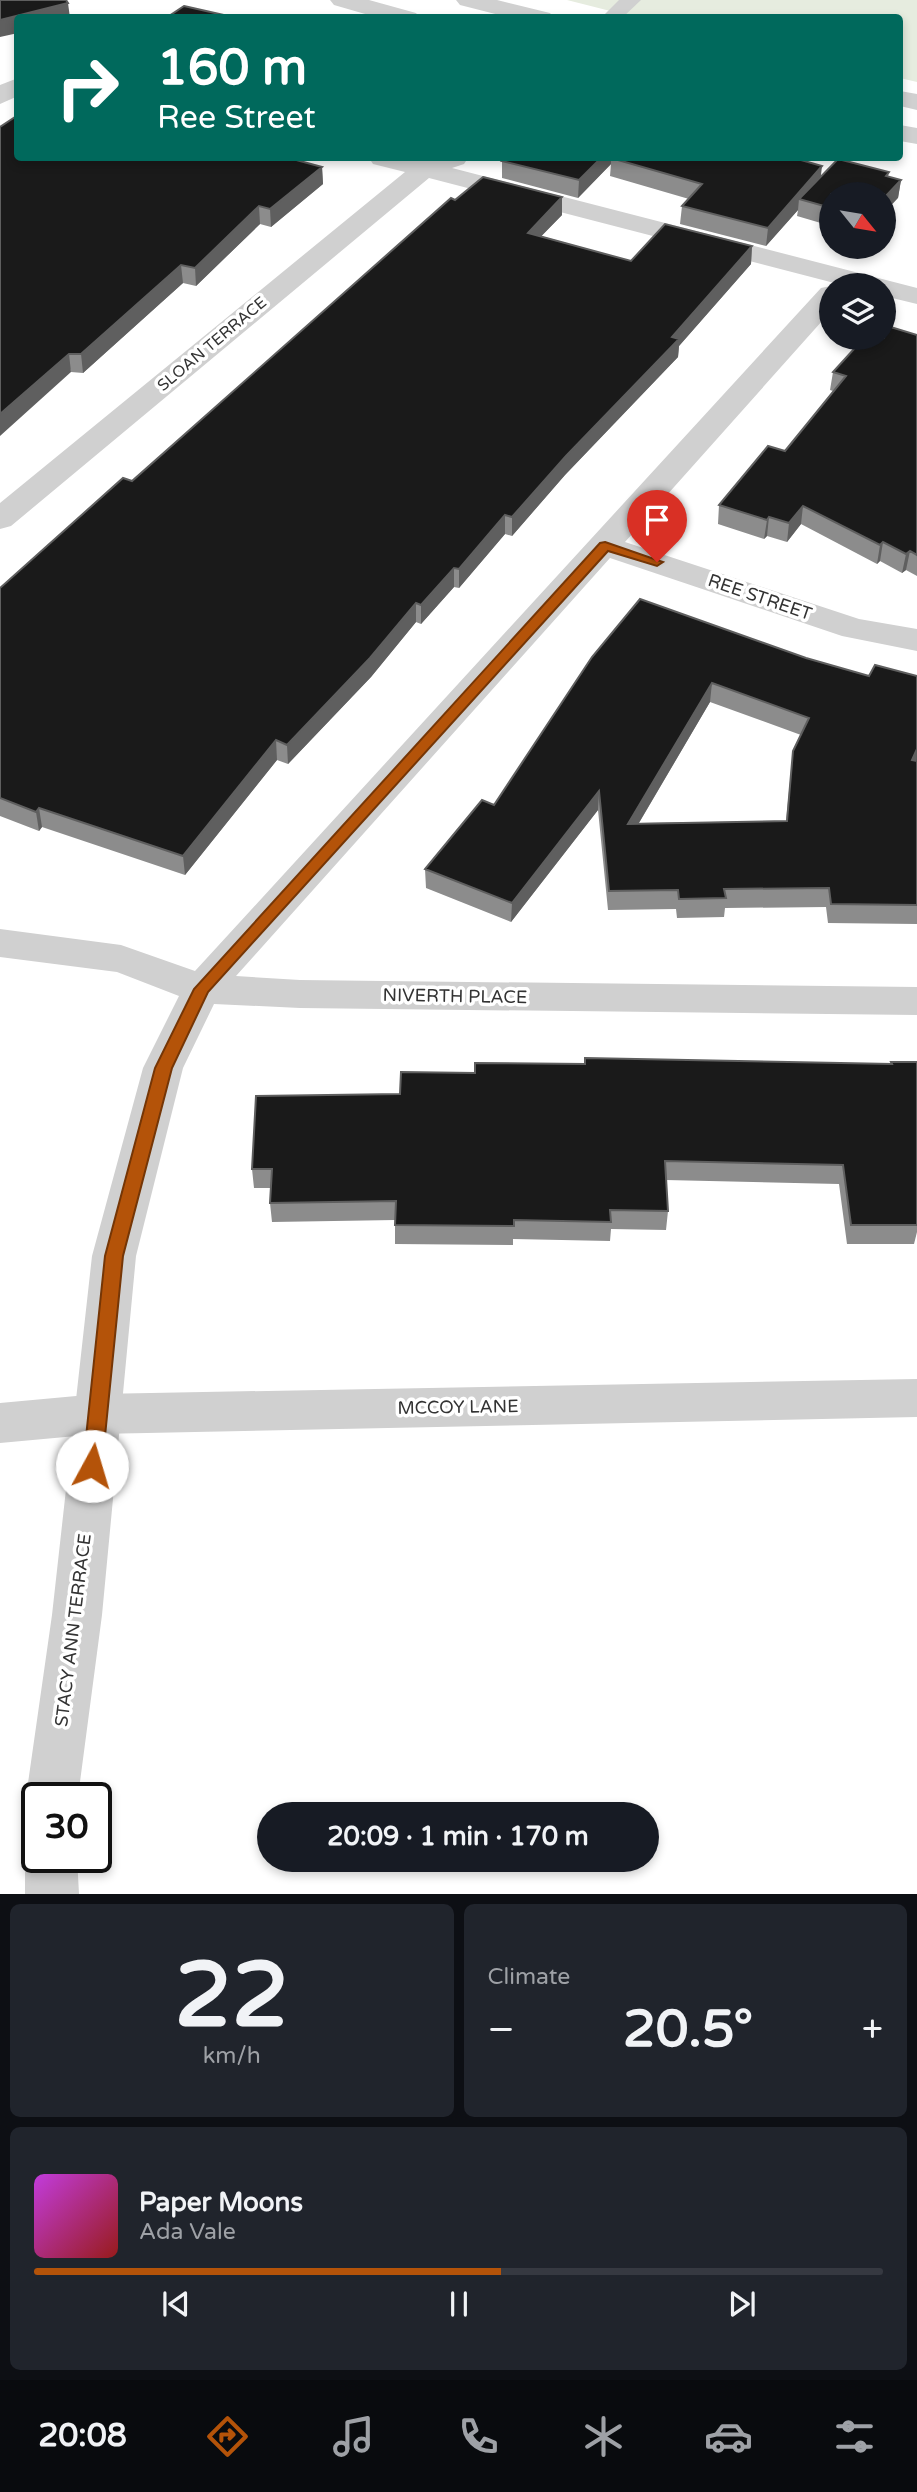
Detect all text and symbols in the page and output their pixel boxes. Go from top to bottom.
text: 160 m [157,39,307,98]
icon: right [42,42,133,133]
text: Ree Street [157,99,316,137]
north arrow [819,182,896,259]
map controls [819,182,896,350]
button: layers [819,273,896,350]
street label: SLOAN TERRACE [153,292,271,396]
pin [627,490,687,562]
icon: arrive [638,501,676,539]
street label: REE STREET [705,569,815,625]
street label: NIVERTH PLACE [382,984,528,1008]
street label: MCCOY LANE [397,1395,519,1419]
position arrow [55,1429,129,1503]
street label: STACY ANN TERRACE [50,1532,96,1728]
speed limit sign: 30 [21,1782,112,1873]
text: 20:09 · 1 min · 170 m [327,1821,589,1852]
text: 22 [175,1941,289,2051]
text: Climate [488,1963,570,1991]
text: 20.5° [623,1998,753,2061]
text: − [488,2007,515,2053]
text: + [862,2007,883,2053]
text: km/h [203,2042,261,2070]
text: Paper Moons [139,2187,303,2218]
text: Ada Vale [139,2218,236,2246]
icon: previous [157,2285,195,2323]
icon: pause [440,2285,478,2323]
icon: next [723,2285,761,2323]
icon: directions [203,2412,252,2461]
icon: music [329,2412,378,2461]
icon: phone [454,2412,503,2461]
icon: climate [579,2412,628,2461]
icon: car [704,2412,753,2461]
icon: filters [830,2412,879,2461]
text: 20:08 [38,2417,127,2455]

